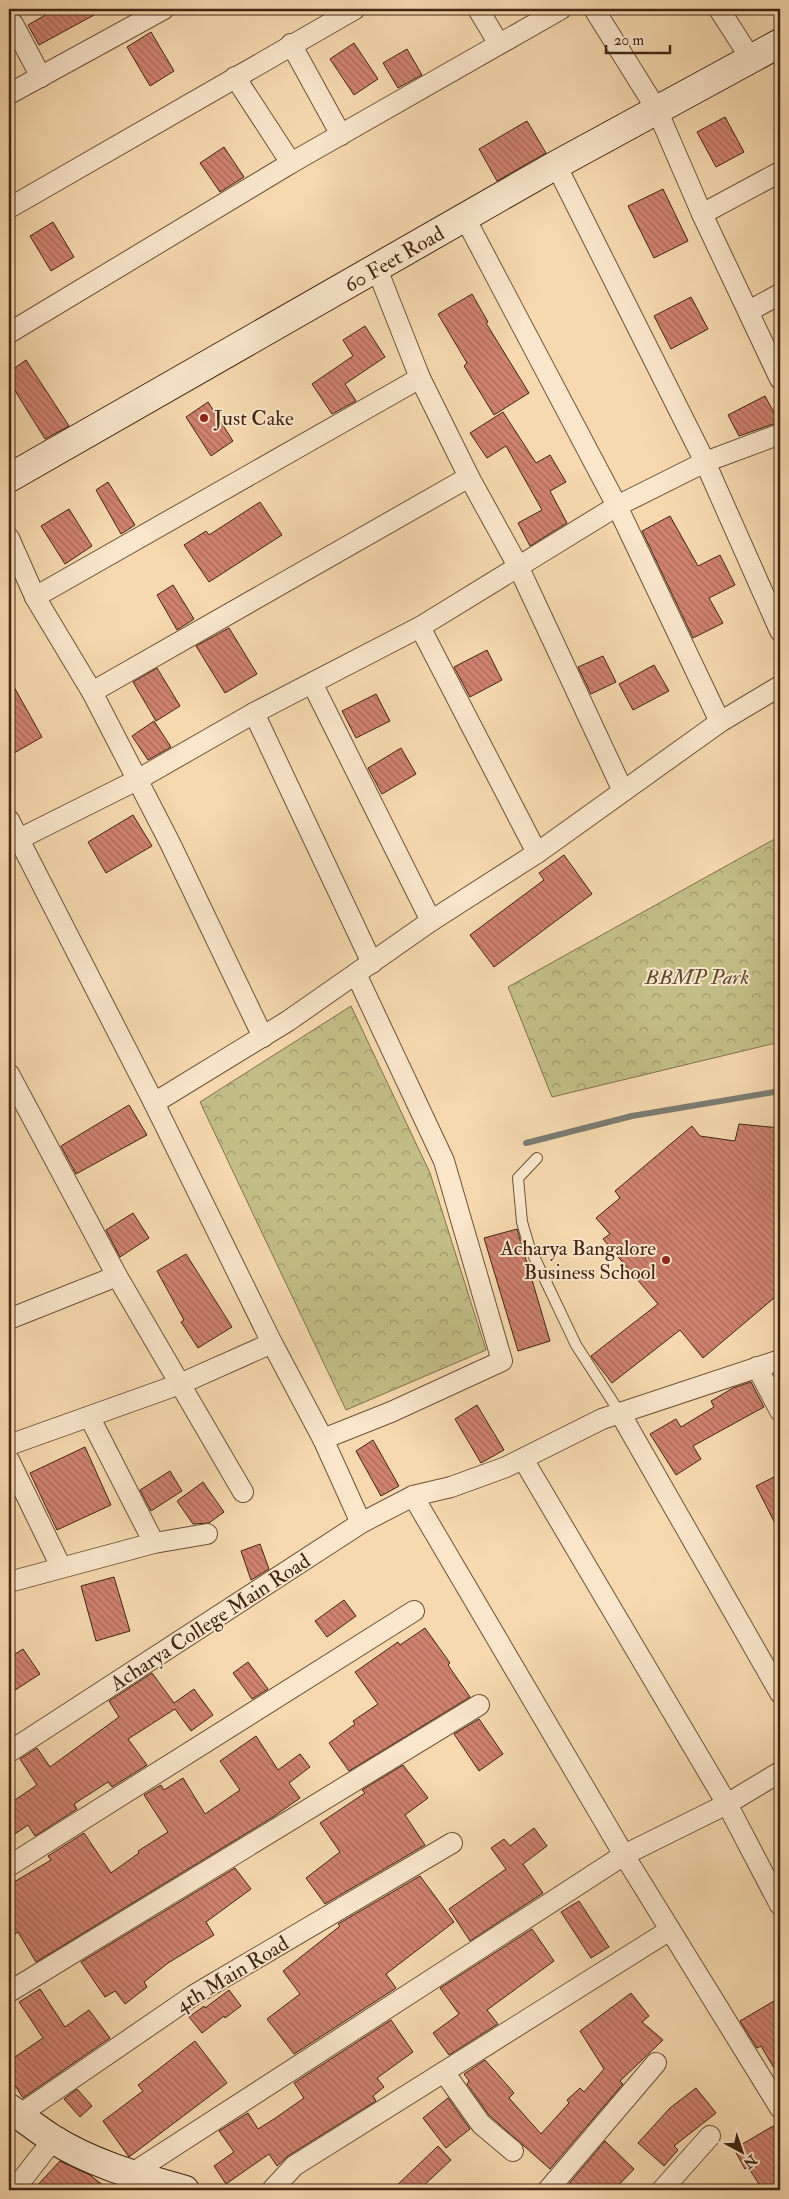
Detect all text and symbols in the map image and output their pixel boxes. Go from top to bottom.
scale bar [606,22,670,54]
text: 20 m [614,31,644,50]
street label: 60 Feet Road [339,220,450,299]
place label: Just Cake [213,405,294,432]
marker: Just Cake [198,412,210,424]
park label: BBMP Park [644,964,749,991]
place label: Acharya Bangalore Business School [499,1235,657,1286]
marker: Acharya Bangalore Business School [660,1254,672,1266]
street label: Acharya College Main Road [104,1547,316,1698]
street label: 4th Main Road [171,1930,294,2019]
north arrow [716,2126,766,2176]
text: N [739,2150,761,2172]

